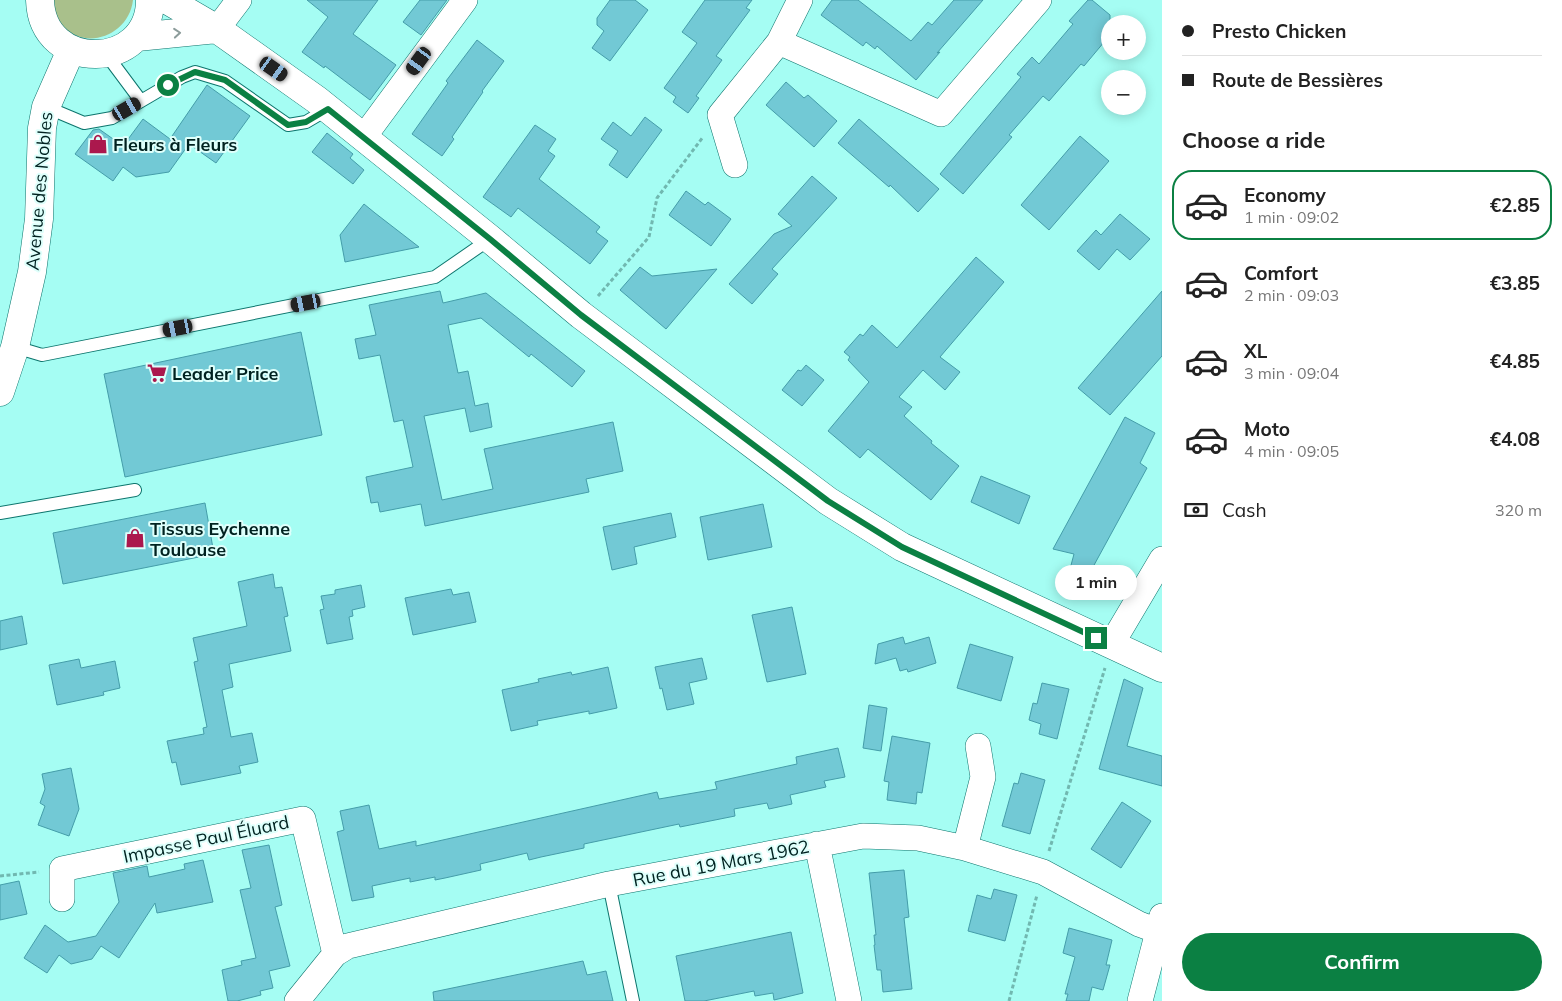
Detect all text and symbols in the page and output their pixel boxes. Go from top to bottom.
map controls [1101,15,1146,115]
button: + [1101,15,1146,60]
text: Presto Chicken [1212,19,1346,43]
one-way arrow [173,28,181,39]
car [404,44,433,78]
car [257,54,290,84]
text: Route de Bessières [1212,68,1383,92]
button: − [1101,70,1146,115]
route start [157,74,179,96]
car [110,95,143,123]
street label: Avenue des Nobles [21,111,57,271]
text: Choose a ride [1182,126,1325,154]
shop icon: Fleurs à Fleurs [87,133,109,155]
place label: Fleurs à Fleurs [113,133,237,156]
icon: car [1184,183,1229,228]
text: Economy [1244,183,1326,207]
text: €2.85 [1490,193,1540,217]
text: 1 min · 09:02 [1244,207,1339,227]
icon: car [1184,261,1229,306]
text: Comfort [1244,261,1318,285]
text: €3.85 [1490,271,1540,295]
text: 2 min · 09:03 [1244,285,1339,305]
car [289,293,322,313]
car [161,318,194,338]
icon: car [1184,339,1229,384]
text: XL [1244,339,1267,363]
text: €4.85 [1490,349,1540,373]
supermarket icon: Leader Price [146,362,168,384]
place label: Leader Price [172,362,279,385]
text: 3 min · 09:04 [1244,363,1339,383]
icon: car [1184,417,1229,462]
text: Moto [1244,417,1290,441]
text: €4.08 [1490,427,1540,451]
text: 4 min · 09:05 [1244,441,1339,461]
icon: cash [1182,496,1210,524]
text: Cash [1222,498,1267,522]
text: 320 m [1495,500,1542,520]
place label: Tissus Eychenne Toulouse [150,517,290,561]
shop icon: Tissus Eychenne Toulouse [124,527,146,549]
callout: 1 min [1055,566,1137,600]
text: 1 min [1075,572,1117,592]
route end [1085,627,1107,649]
street label: Impasse Paul Éluard [121,810,291,868]
street label: Rue du 19 Mars 1962 [631,835,811,891]
button: Confirm [1182,933,1542,991]

